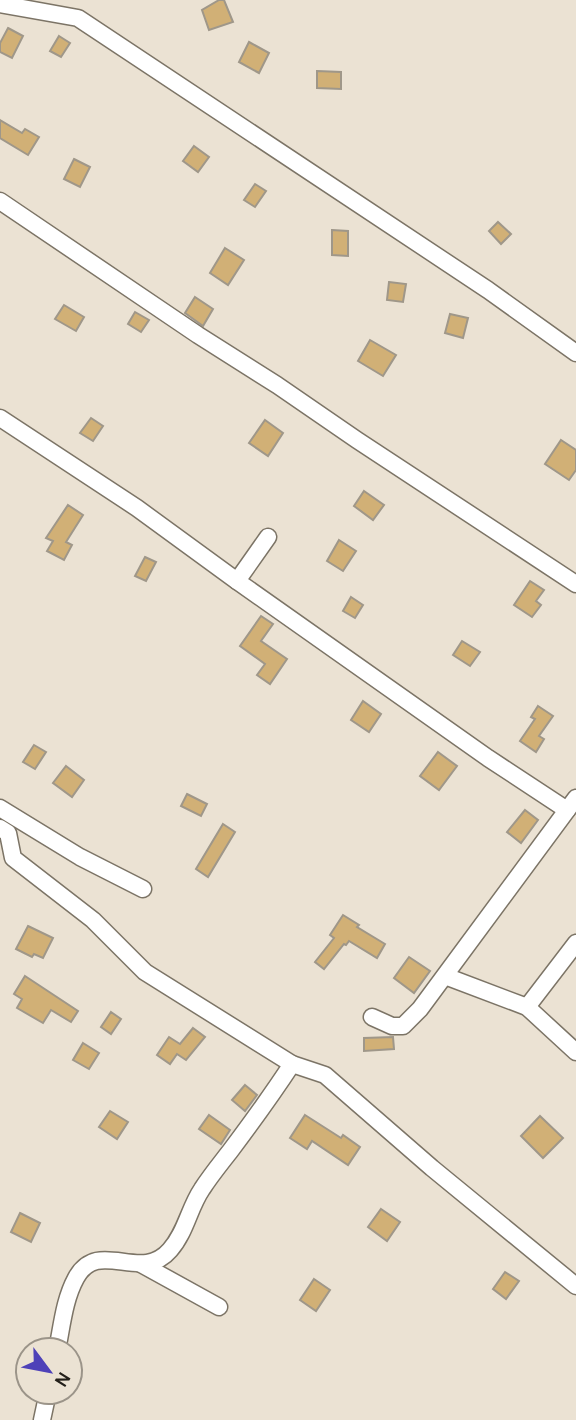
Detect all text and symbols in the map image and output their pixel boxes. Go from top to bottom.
north arrow [14,1336,84,1406]
text: N [50,1368,76,1391]

